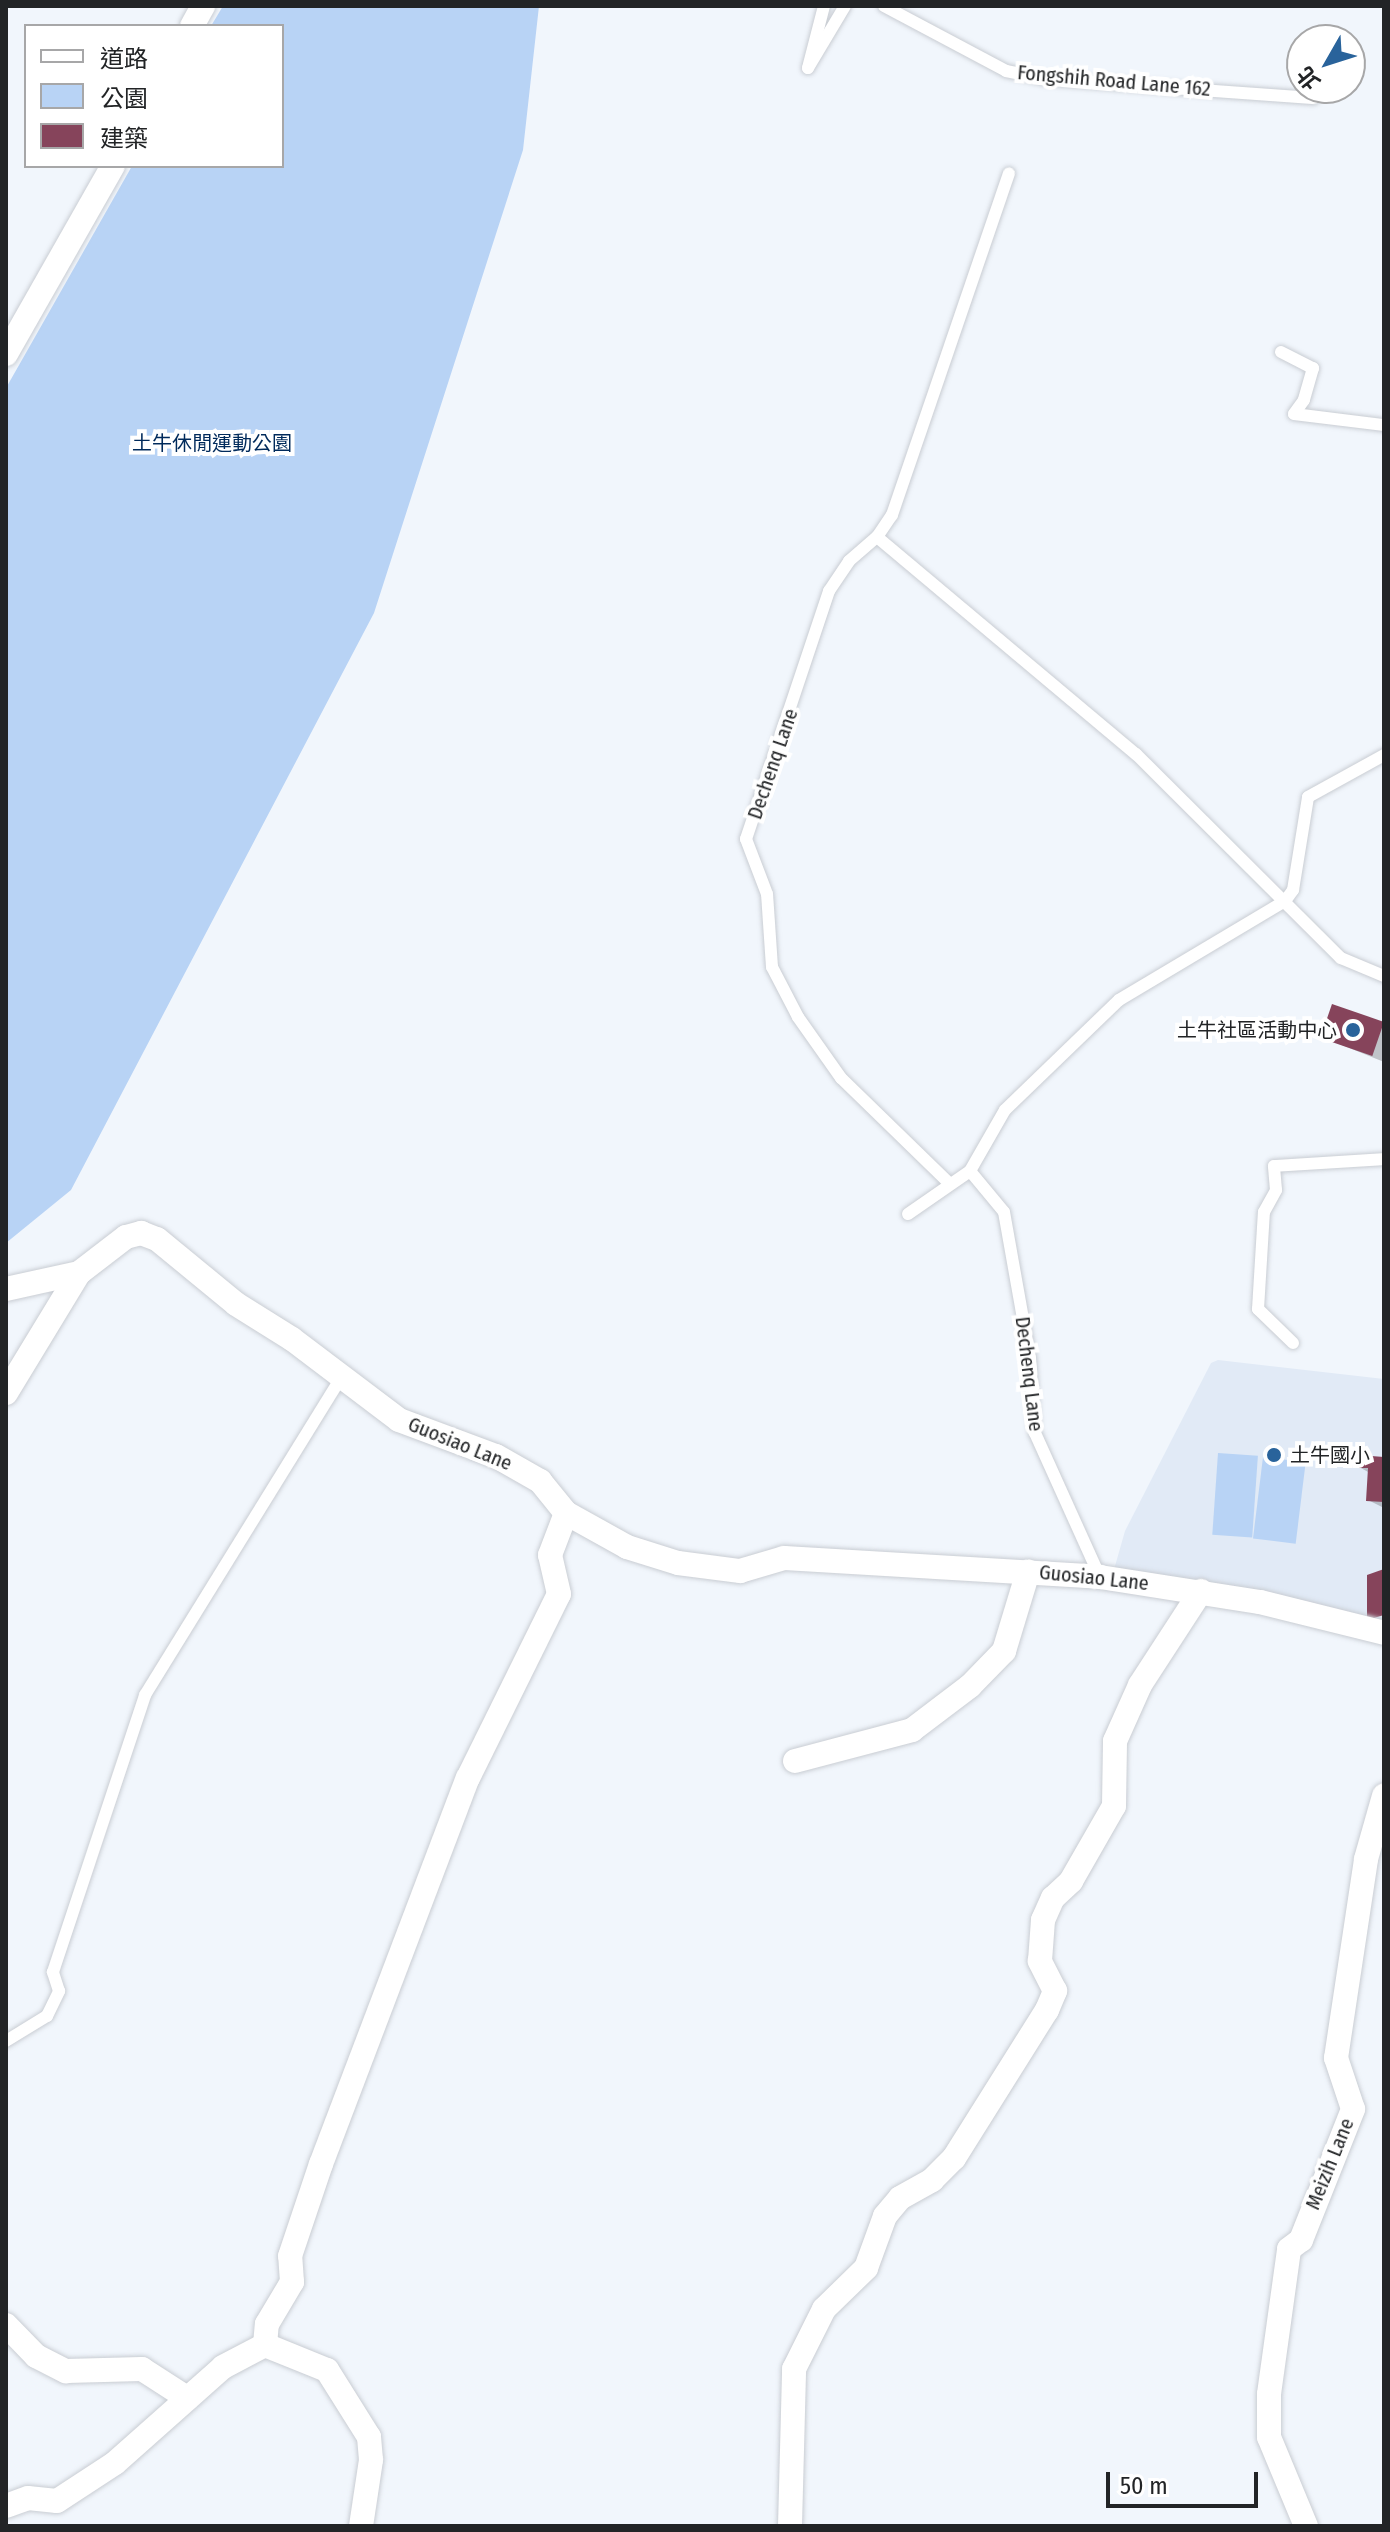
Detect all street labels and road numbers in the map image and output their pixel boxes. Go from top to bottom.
street label: Fongshih Road Lane 162 [1016,61,1212,101]
street label: Dechenq Lane [743,706,803,822]
street label: Dechenq Lane [1010,1315,1048,1433]
street label: Guosiao Lane [405,1412,515,1476]
street label: Guosiao Lane [1038,1560,1150,1596]
street label: Meizih Lane [1301,2115,1359,2213]

